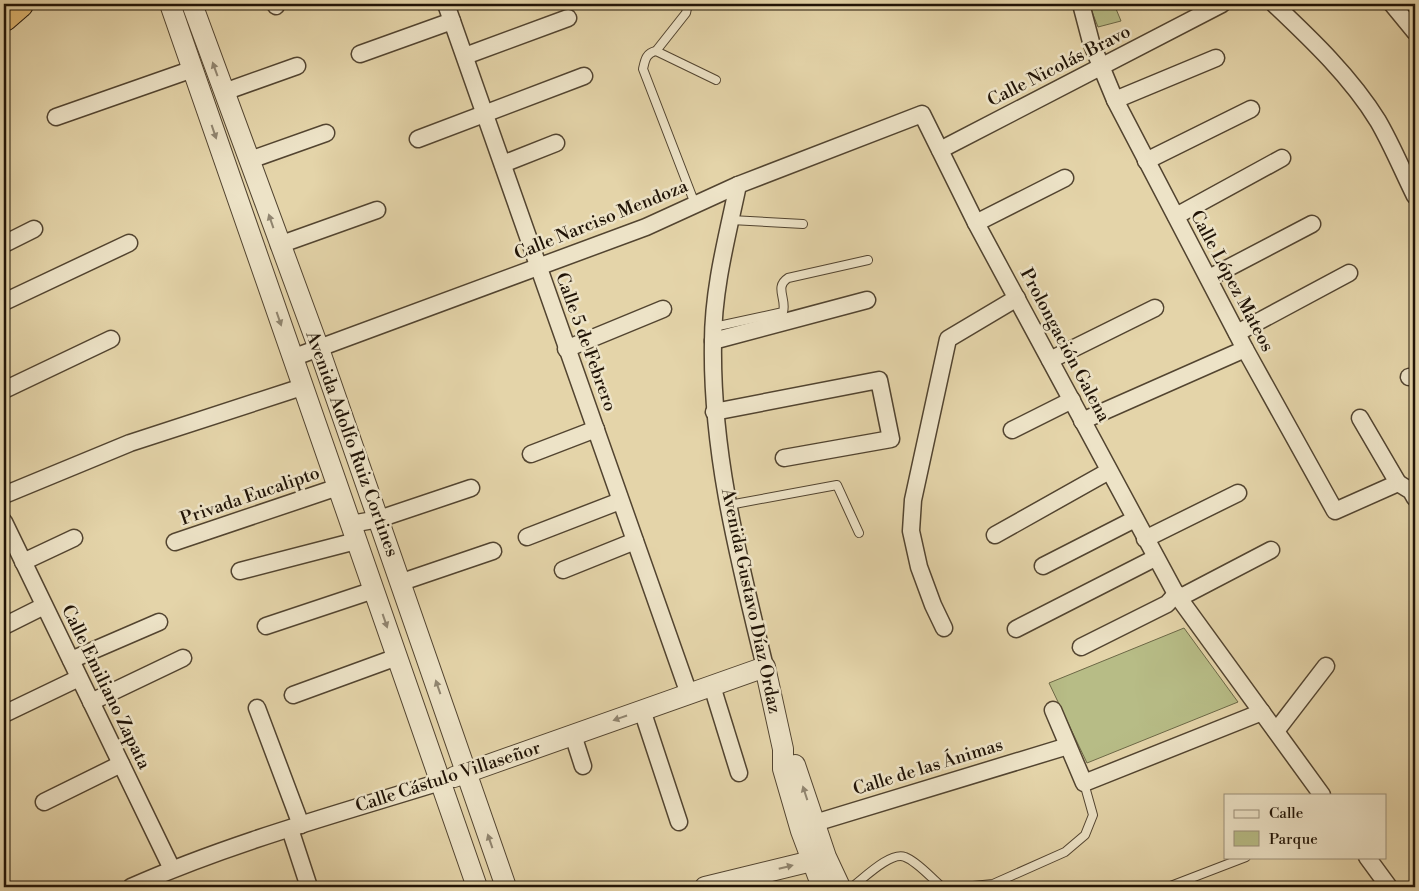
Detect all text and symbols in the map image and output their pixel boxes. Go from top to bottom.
street label: Calle Nicolás Bravo [984,20,1134,112]
one-way arrow [211,61,218,76]
one-way arrow [211,125,219,140]
street label: Calle Narciso Mendoza [511,174,692,265]
street label: Calle López Mateos [1185,206,1279,356]
one-way arrow [267,214,274,229]
street label: Prolongación Galena [1015,264,1116,427]
street label: Calle 5 de Febrero [550,269,622,415]
one-way arrow [276,312,283,327]
street label: Avenida Adolfo Ruiz Cortines [300,327,404,560]
street label: Privada Eucalipto [177,461,323,531]
street label: Avenida Gustavo Díaz Ordaz [716,485,786,716]
street label: Calle Emiliano Zapata [56,601,156,774]
one-way arrow [381,614,389,629]
one-way arrow [434,680,441,695]
one-way arrow [612,714,627,722]
street label: Calle de las Ánimas [850,733,1006,801]
street label: Calle Cástulo Villaseñor [352,736,544,818]
one-way arrow [800,785,808,800]
legend [1224,794,1386,858]
text: Calle [1269,804,1303,823]
text: Parque [1269,830,1318,849]
one-way arrow [486,833,494,848]
one-way arrow [779,863,794,871]

